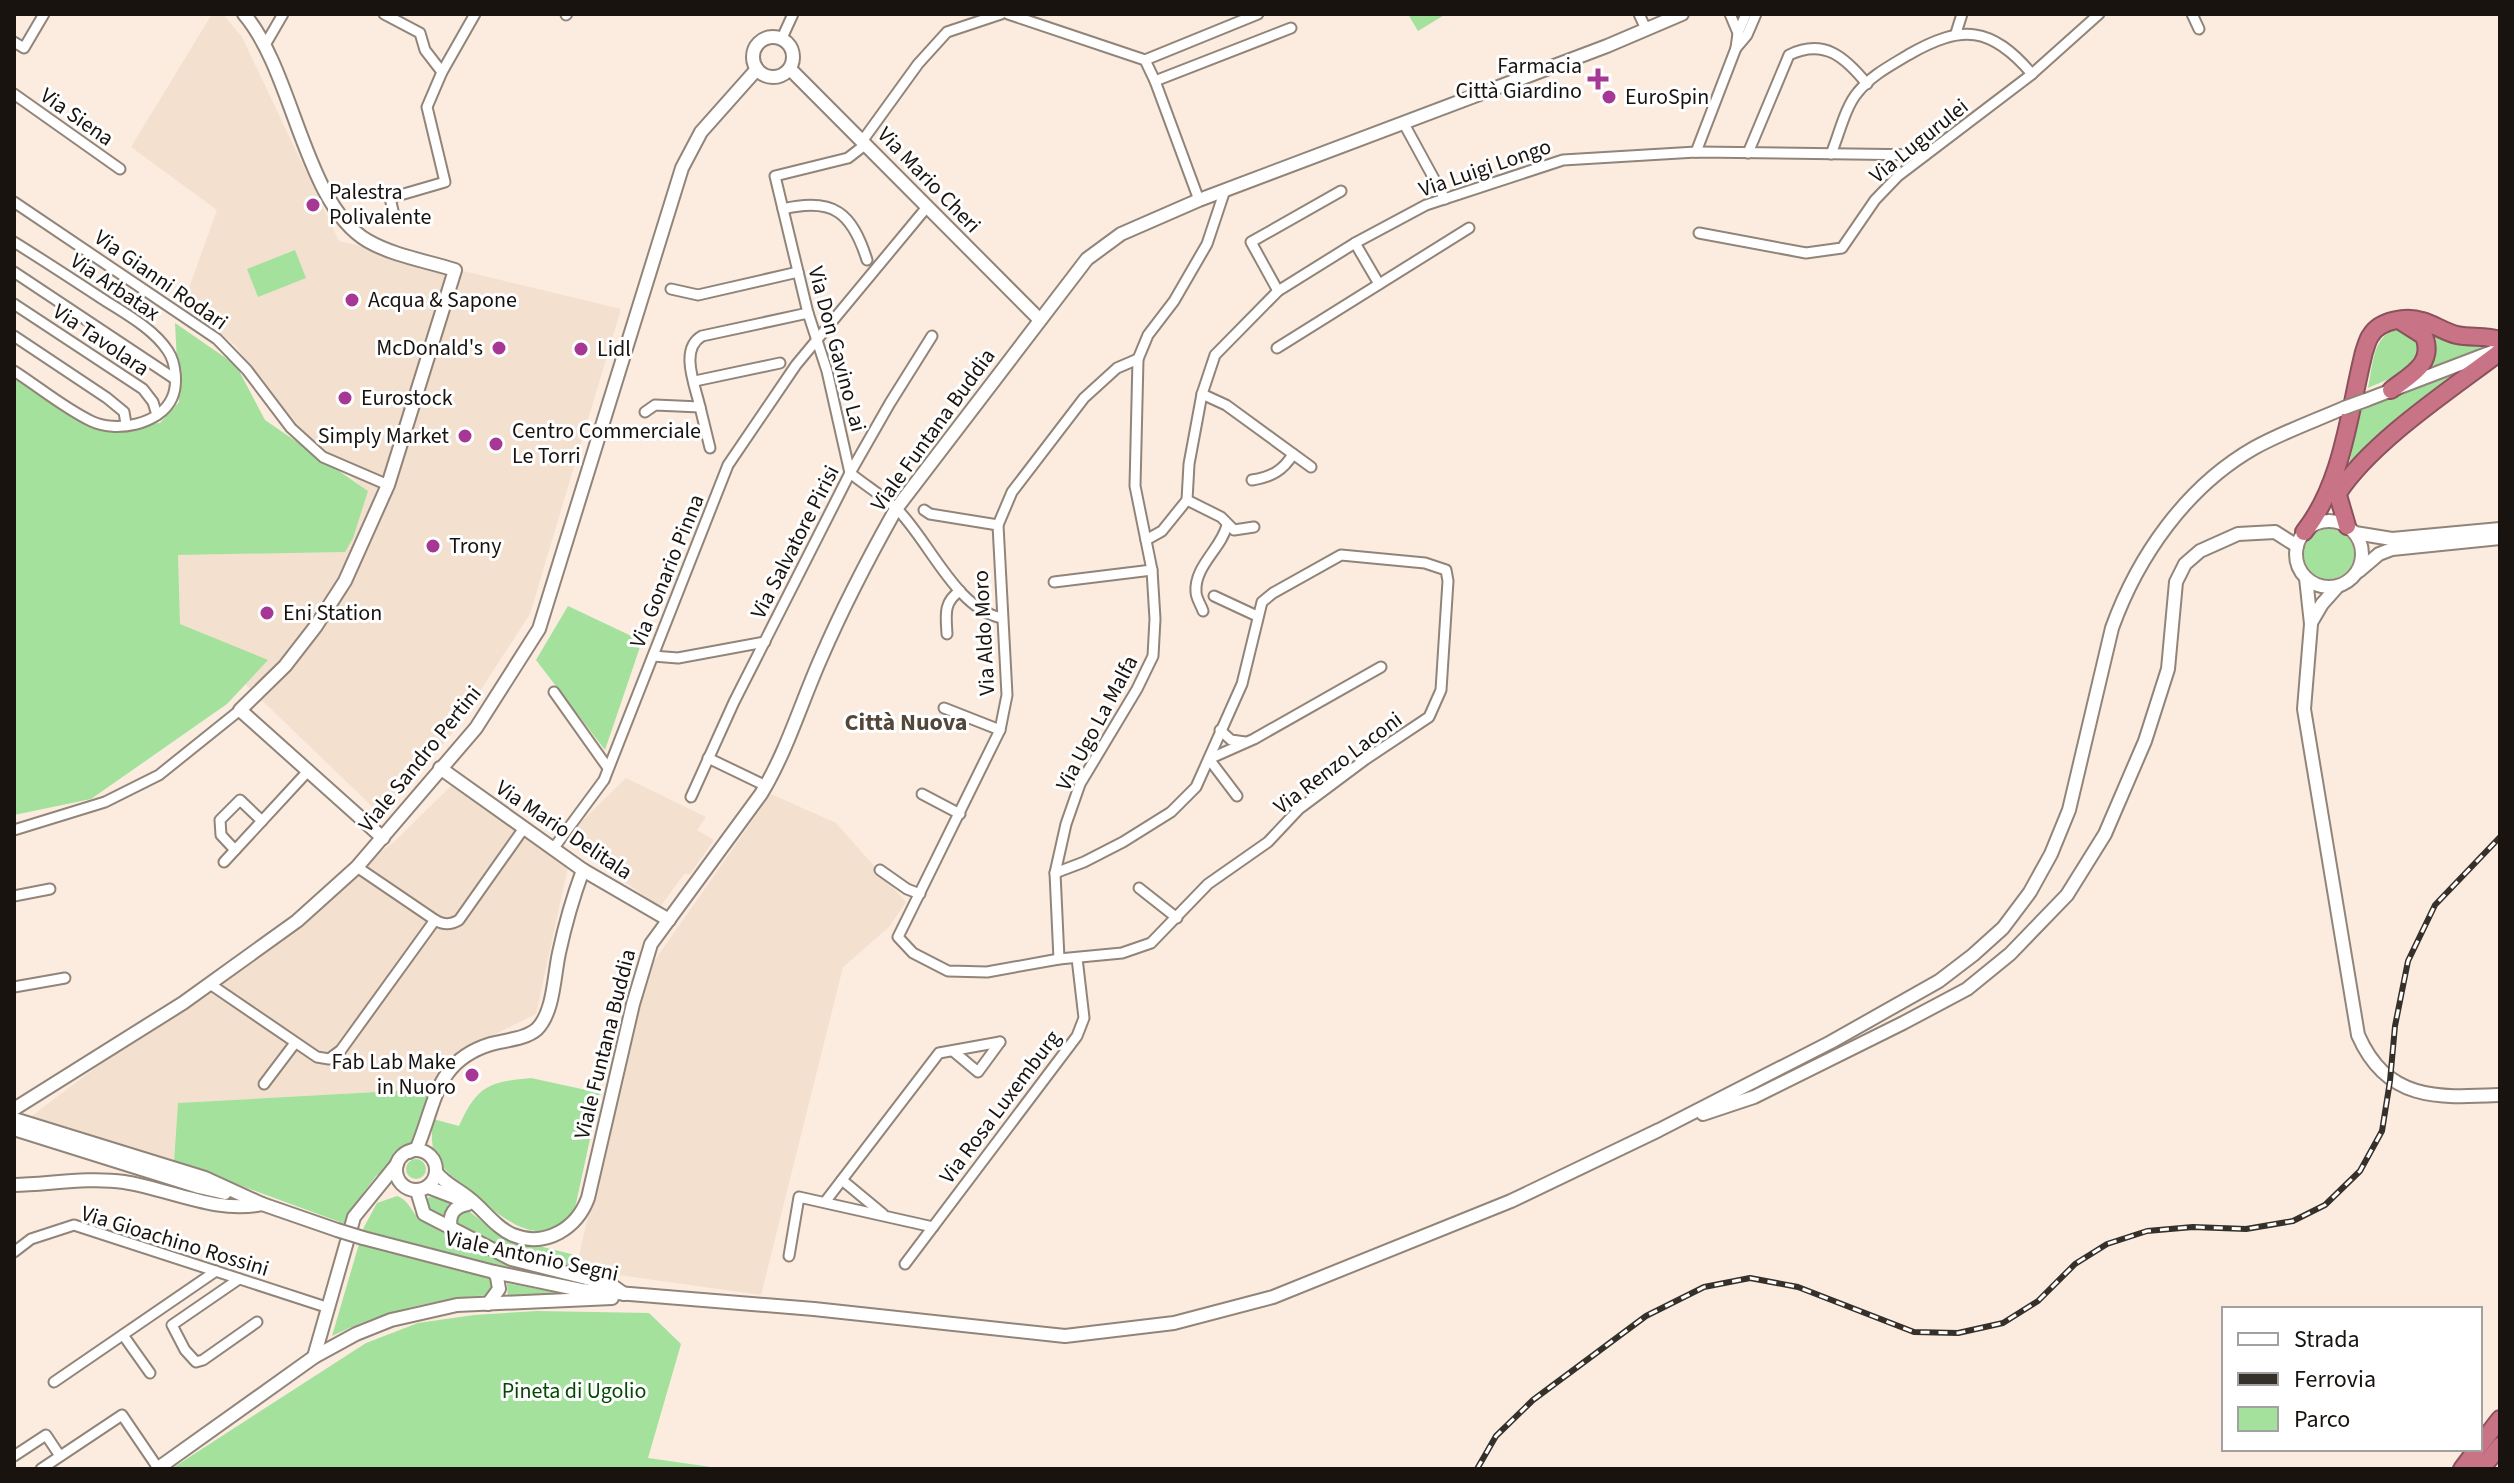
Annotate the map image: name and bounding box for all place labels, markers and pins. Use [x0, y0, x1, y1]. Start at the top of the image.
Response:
place label: Farmacia Città Giardino [1456, 50, 1582, 107]
marker: Farmacia Città Giardino [1589, 70, 1607, 88]
place label: EuroSpin [1625, 81, 1709, 113]
marker: EuroSpin [1600, 88, 1618, 106]
place label: Palestra Polivalente [329, 176, 431, 233]
marker: Palestra Polivalente [304, 196, 322, 214]
place label: Acqua & Sapone [368, 284, 517, 316]
marker: Acqua & Sapone [343, 291, 361, 309]
place label: McDonald's [376, 332, 483, 364]
place label: Lidl [597, 333, 631, 365]
marker: McDonald's [490, 339, 508, 357]
marker: Lidl [572, 340, 590, 358]
place label: Eurostock [361, 382, 453, 414]
marker: Eurostock [336, 389, 354, 407]
place label: Centro Commerciale Le Torri [512, 415, 701, 472]
place label: Simply Market [318, 420, 450, 452]
marker: Simply Market [456, 427, 474, 445]
marker: Centro Commerciale Le Torri [487, 435, 505, 453]
place label: Trony [449, 530, 502, 562]
marker: Trony [424, 537, 442, 555]
place label: Eni Station [283, 597, 382, 629]
marker: Eni Station [258, 604, 276, 622]
place label: Fab Lab Make in Nuoro [331, 1046, 456, 1103]
marker: Fab Lab Make in Nuoro [463, 1066, 481, 1084]

